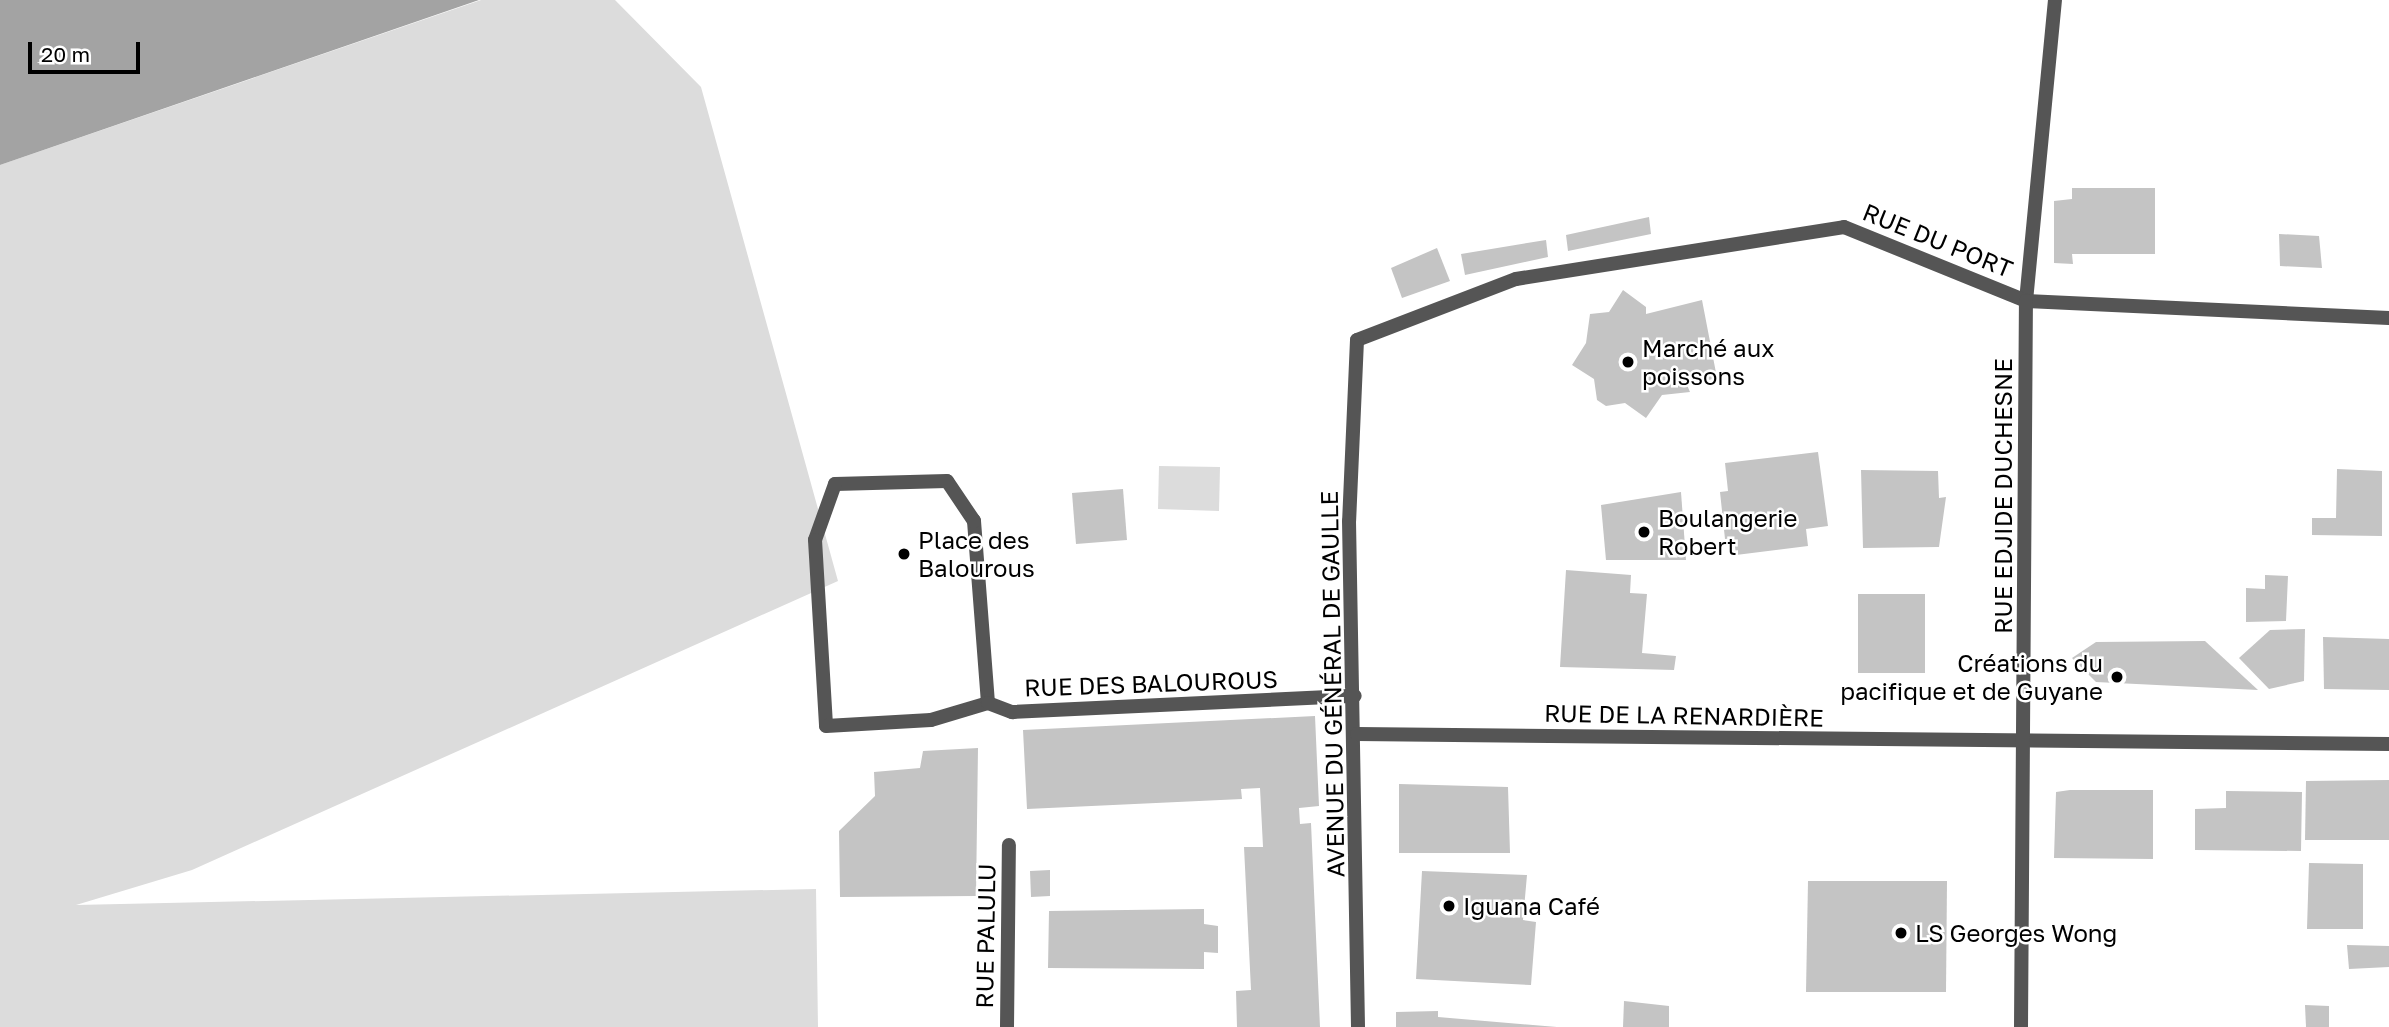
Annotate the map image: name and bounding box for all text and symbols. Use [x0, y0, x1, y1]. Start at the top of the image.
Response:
scale bar [32, 28, 144, 72]
text: 20 m [41, 41, 90, 67]
street label: RUE DU PORT [1859, 197, 2017, 283]
place label: Marché aux poissons [1642, 334, 1774, 390]
marker: Marché aux poissons [1620, 354, 1636, 370]
street label: RUE EDJIDE DUCHESNE [1989, 358, 2017, 634]
street label: AVENUE DU GÉNÉRAL DE GAULLE [1314, 490, 1350, 878]
place label: Boulangerie Robert [1658, 504, 1797, 560]
marker: Boulangerie Robert [1636, 524, 1652, 540]
place label: Place des Balourous [918, 526, 1035, 582]
marker: Place des Balourous [896, 546, 912, 562]
place label: Créations du pacifique et de Guyane [1840, 649, 2103, 705]
street label: RUE DES BALOUROUS [1024, 664, 1278, 702]
marker: Créations du pacifique et de Guyane [2109, 669, 2125, 685]
street label: RUE DE LA RENARDIÈRE [1544, 698, 1824, 732]
street label: RUE PALULU [969, 863, 1001, 1009]
place label: Iguana Café [1463, 892, 1600, 920]
marker: Iguana Café [1441, 898, 1457, 914]
place label: LS Georges Wong [1915, 919, 2117, 947]
marker: LS Georges Wong [1893, 925, 1909, 941]

